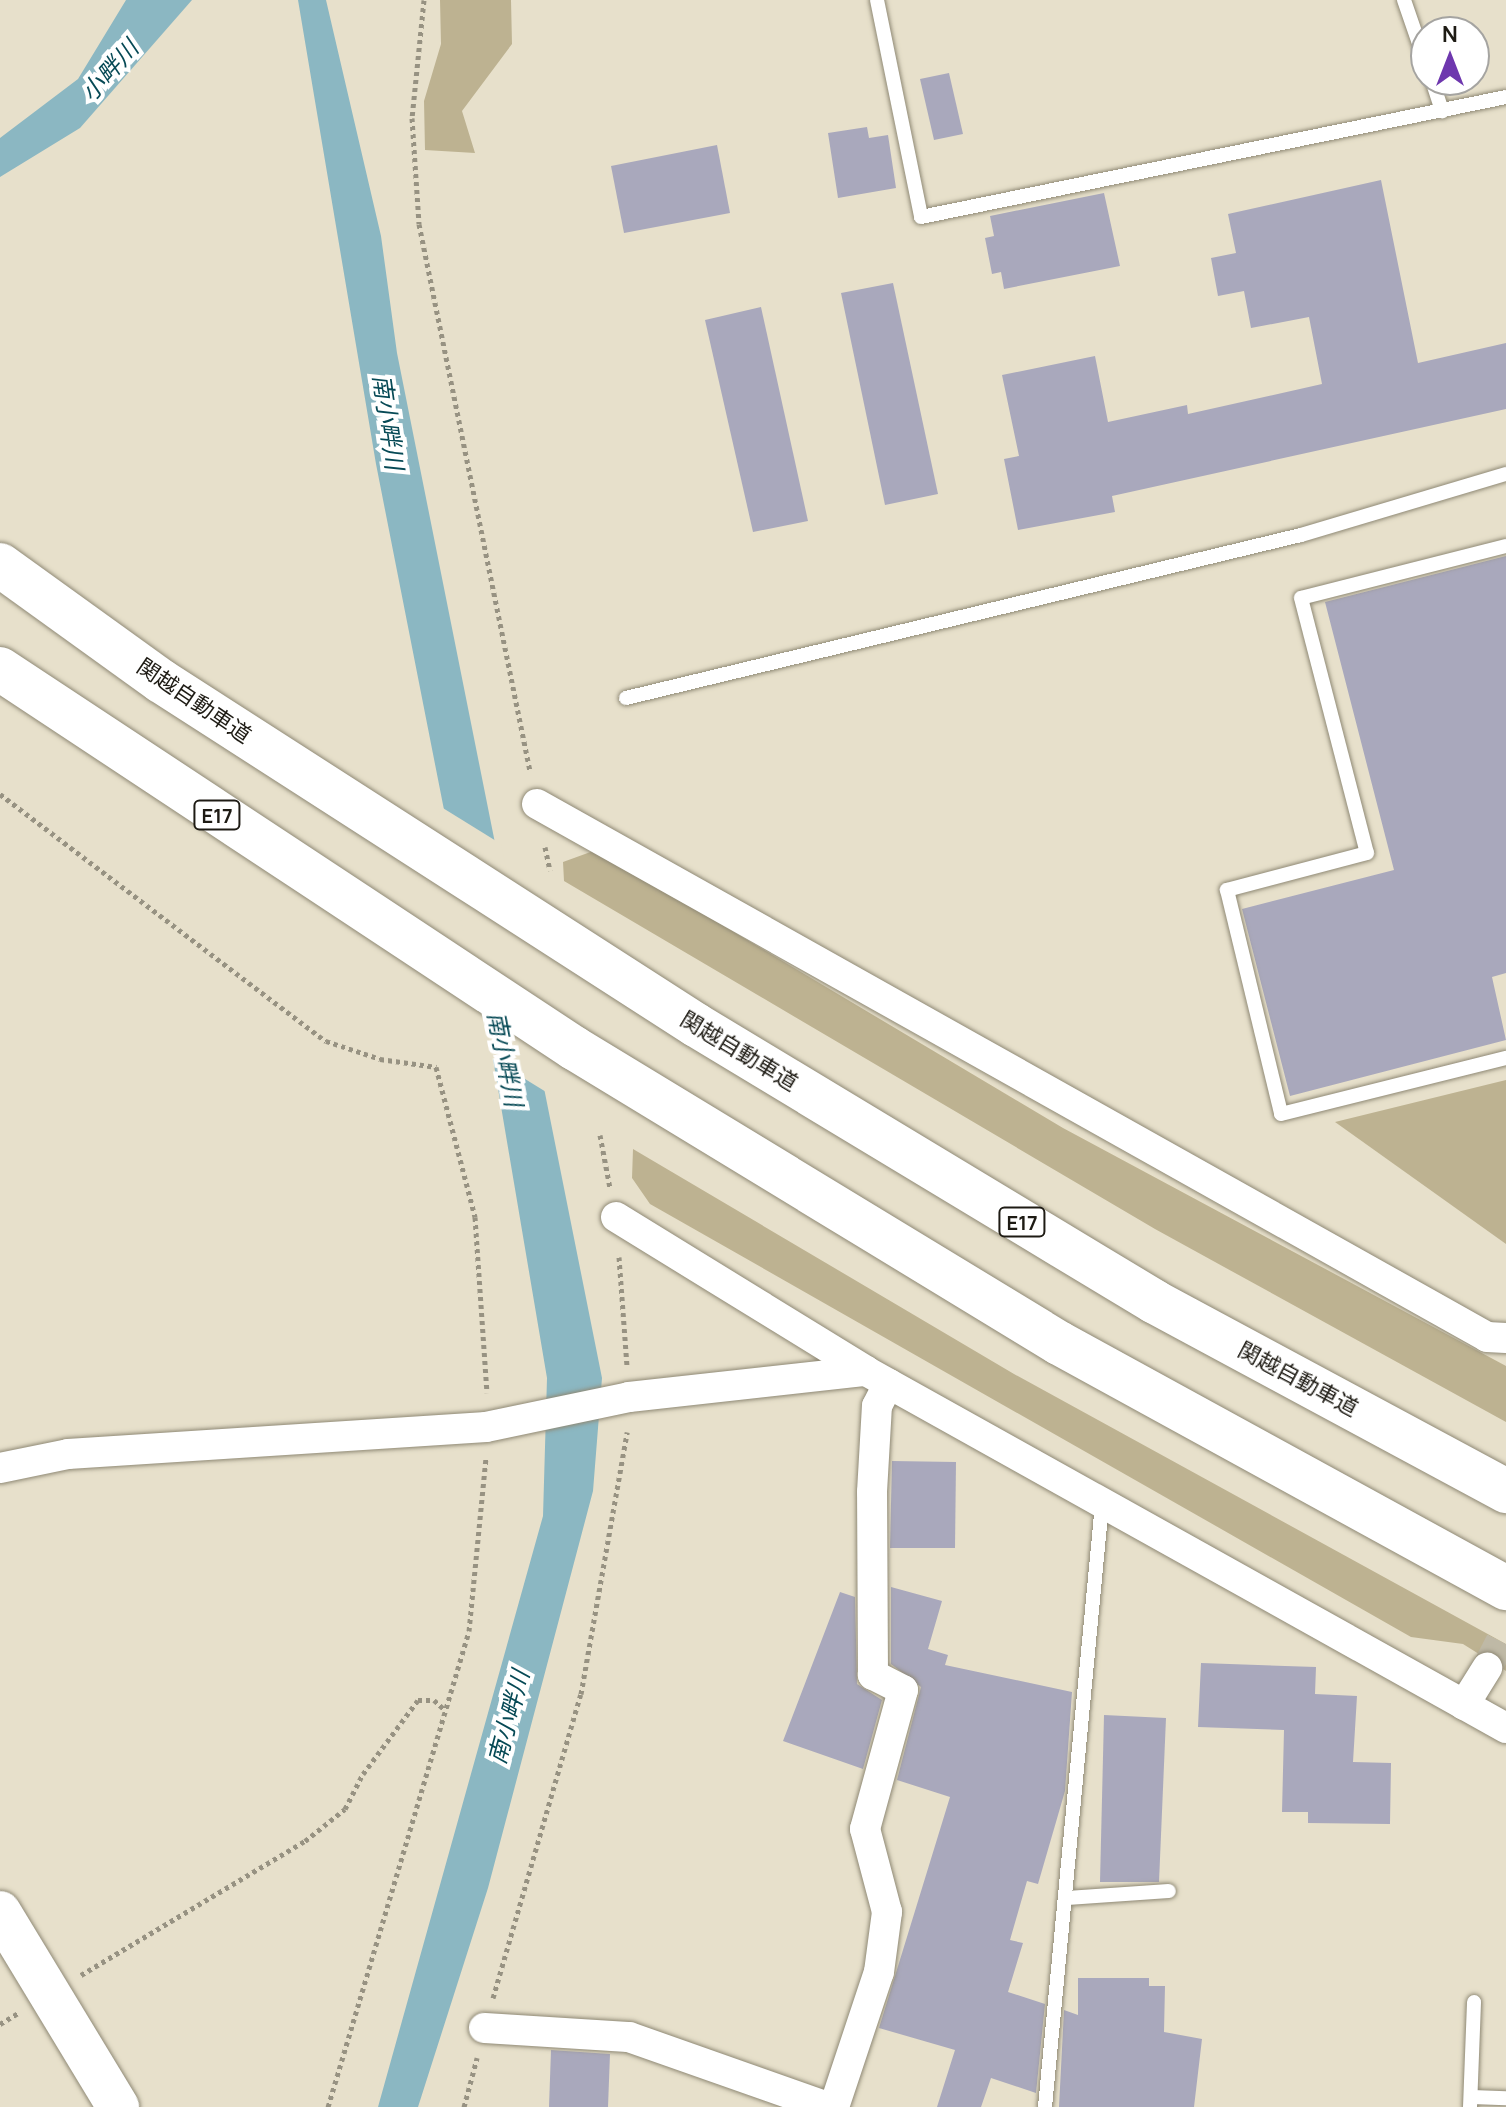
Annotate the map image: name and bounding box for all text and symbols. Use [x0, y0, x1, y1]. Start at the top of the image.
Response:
north arrow [1410, 16, 1490, 96]
text: N [1442, 19, 1458, 49]
water label: 小畔川 [74, 34, 144, 106]
water label: 南小畔川 [368, 372, 410, 472]
street label: 関越自動車道 [132, 653, 256, 749]
road number: E17 [193, 799, 241, 831]
street label: 関越自動車道 [676, 1006, 802, 1096]
water label: 南小畔川 [483, 1009, 529, 1109]
road number: E17 [998, 1206, 1046, 1238]
street label: 関越自動車道 [1234, 1336, 1362, 1422]
water label: 南小畔川 [482, 1667, 534, 1767]

